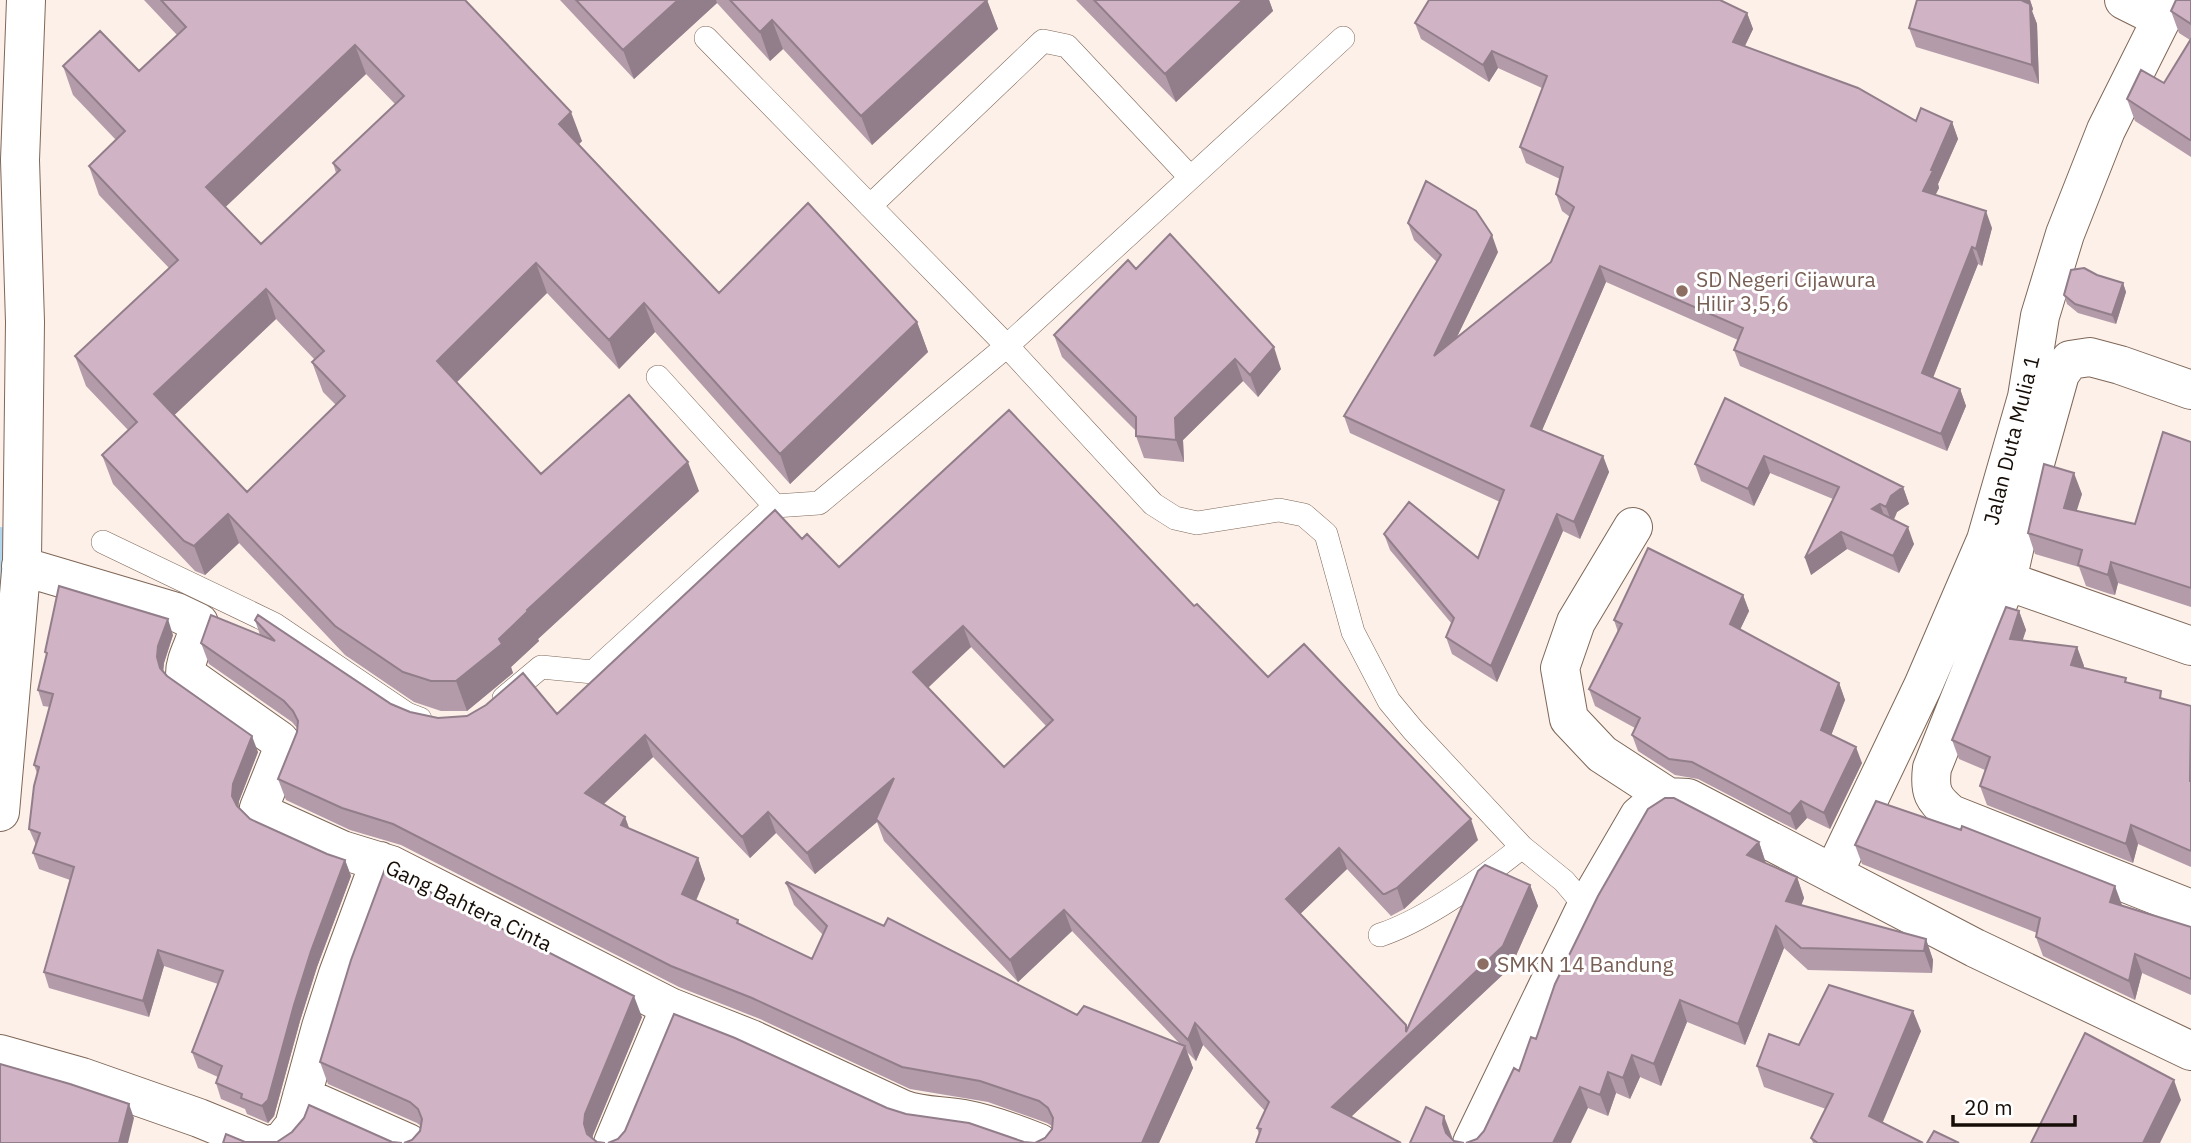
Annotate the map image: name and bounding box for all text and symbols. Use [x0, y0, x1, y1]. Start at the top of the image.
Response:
place label: SD Negeri Cijawura Hilir 3,5,6 [1696, 265, 1876, 317]
marker: SD Negeri Cijawura Hilir 3,5,6 [1674, 283, 1690, 299]
street label: Jalan Duta Mulia 1 [1976, 352, 2046, 528]
street label: Gang Bahtera Cinta [381, 853, 557, 957]
place label: SMKN 14 Bandung [1497, 950, 1674, 978]
marker: SMKN 14 Bandung [1475, 956, 1491, 972]
scale bar [1953, 1084, 2076, 1128]
text: 20 m [1964, 1093, 2013, 1121]

